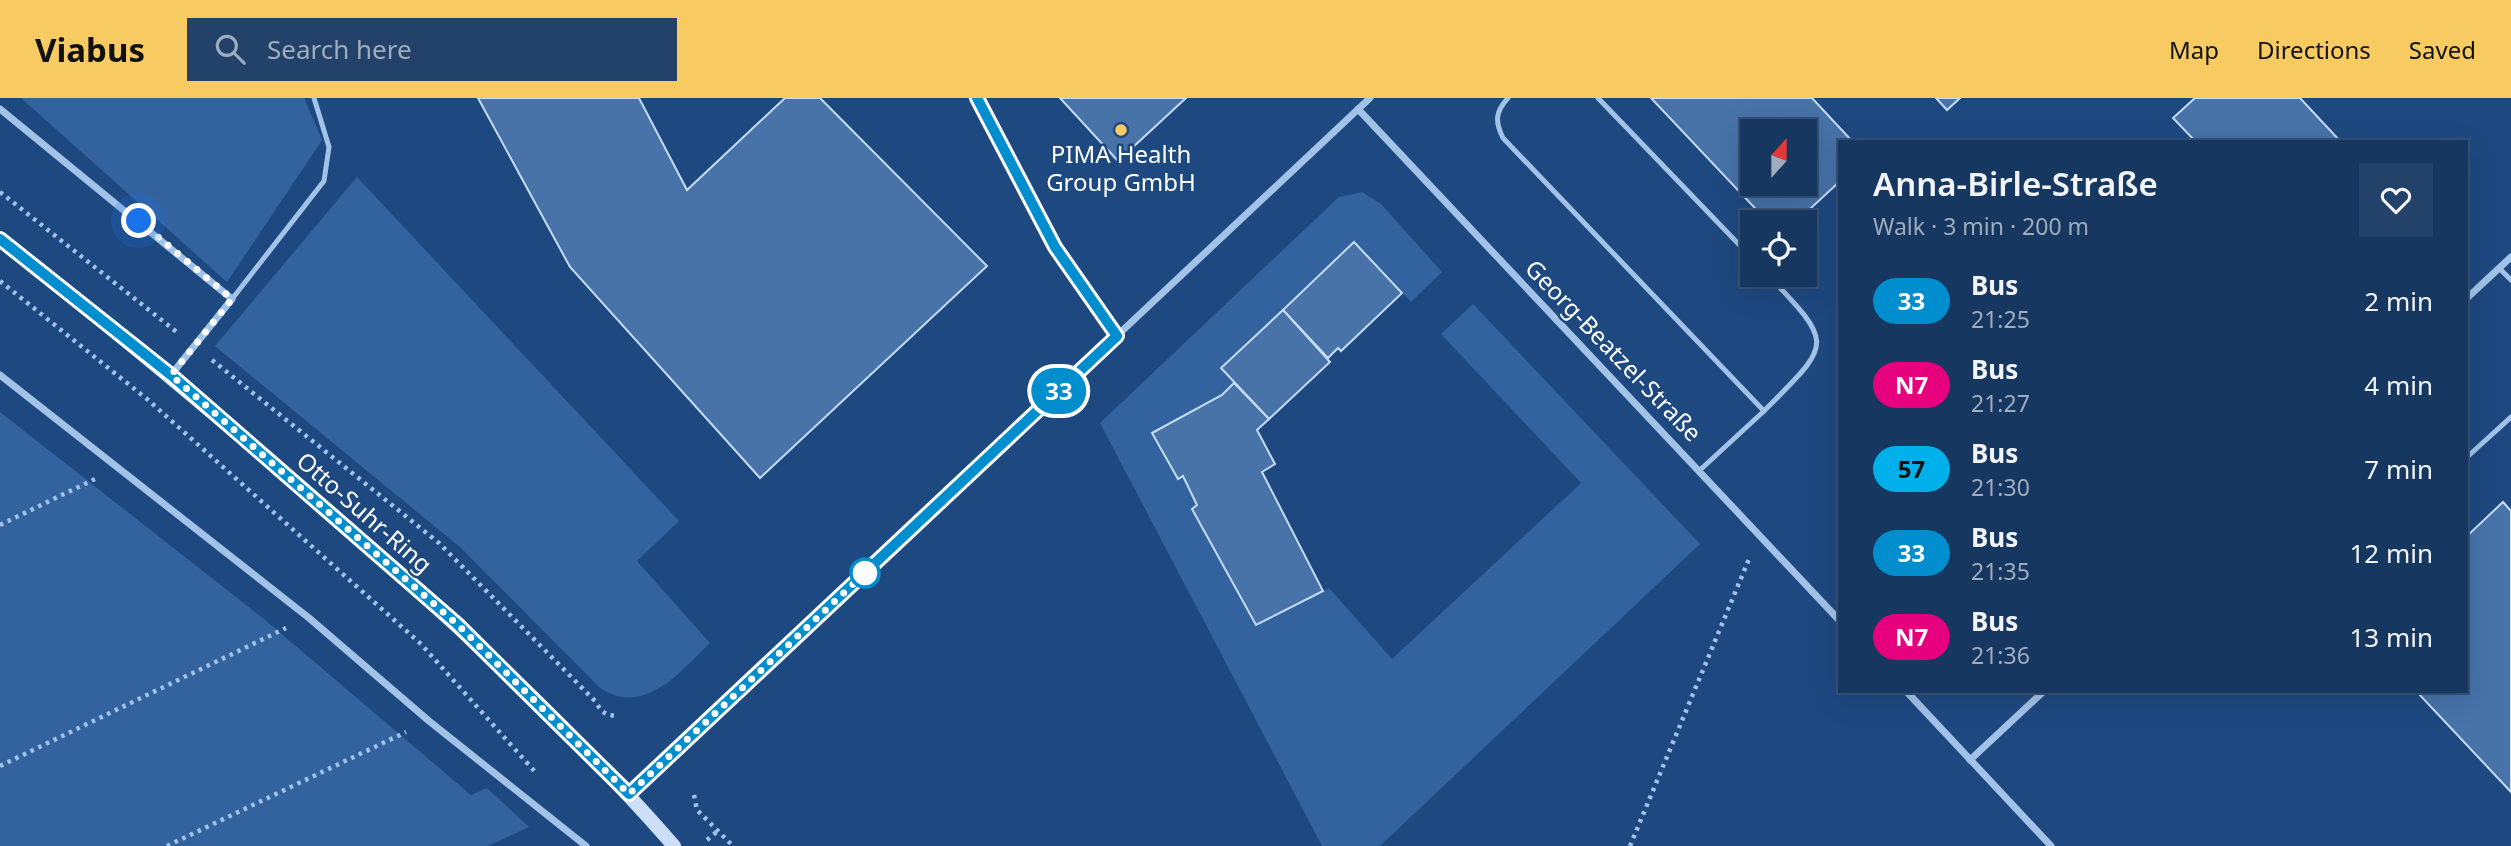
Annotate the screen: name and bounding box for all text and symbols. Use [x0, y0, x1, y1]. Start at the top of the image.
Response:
search box [187, 18, 677, 81]
text: Viabus [35, 27, 145, 72]
icon: search [211, 30, 249, 68]
text: Search here [267, 31, 412, 67]
text: Map [2169, 33, 2219, 66]
text: Directions [2257, 33, 2371, 66]
text: Saved [2409, 33, 2476, 66]
north arrow [1740, 119, 1816, 196]
map controls [1740, 119, 1817, 287]
marker: PIMA Health Group GmbH [1113, 122, 1129, 138]
place label: PIMA Health Group GmbH [1046, 137, 1196, 198]
text: Anna-Birle-Straße [1873, 161, 2158, 206]
button: heart [2359, 163, 2433, 237]
your location [121, 203, 156, 238]
button: locate [1740, 210, 1817, 287]
text: Walk · 3 min · 200 m [1873, 210, 2089, 242]
street label: Georg-Beatzel-Straße [1518, 252, 1710, 448]
text: Bus [1971, 267, 2018, 303]
text: 2 min [2364, 283, 2433, 319]
text: 33 [1898, 284, 1925, 317]
text: 21:25 [1971, 303, 2030, 335]
text: Bus [1971, 351, 2018, 387]
text: 4 min [2364, 367, 2433, 403]
line badge: 33 [1028, 368, 1090, 414]
text: N7 [1895, 368, 1928, 401]
text: 33 [1045, 374, 1073, 407]
text: 21:27 [1971, 387, 2030, 419]
text: Bus [1971, 435, 2018, 471]
street label: Otto-Suhr-Ring [290, 444, 440, 580]
text: 7 min [2364, 451, 2433, 487]
text: 57 [1898, 452, 1925, 485]
text: 21:30 [1971, 471, 2030, 503]
text: Bus [1971, 519, 2018, 555]
text: 12 min [2349, 535, 2433, 571]
text: 33 [1898, 536, 1925, 569]
text: 21:35 [1971, 555, 2030, 587]
unlabelled marker [850, 558, 880, 588]
text: Bus [1971, 603, 2018, 639]
text: 13 min [2349, 619, 2433, 655]
text: N7 [1895, 620, 1928, 653]
text: 21:36 [1971, 639, 2030, 671]

